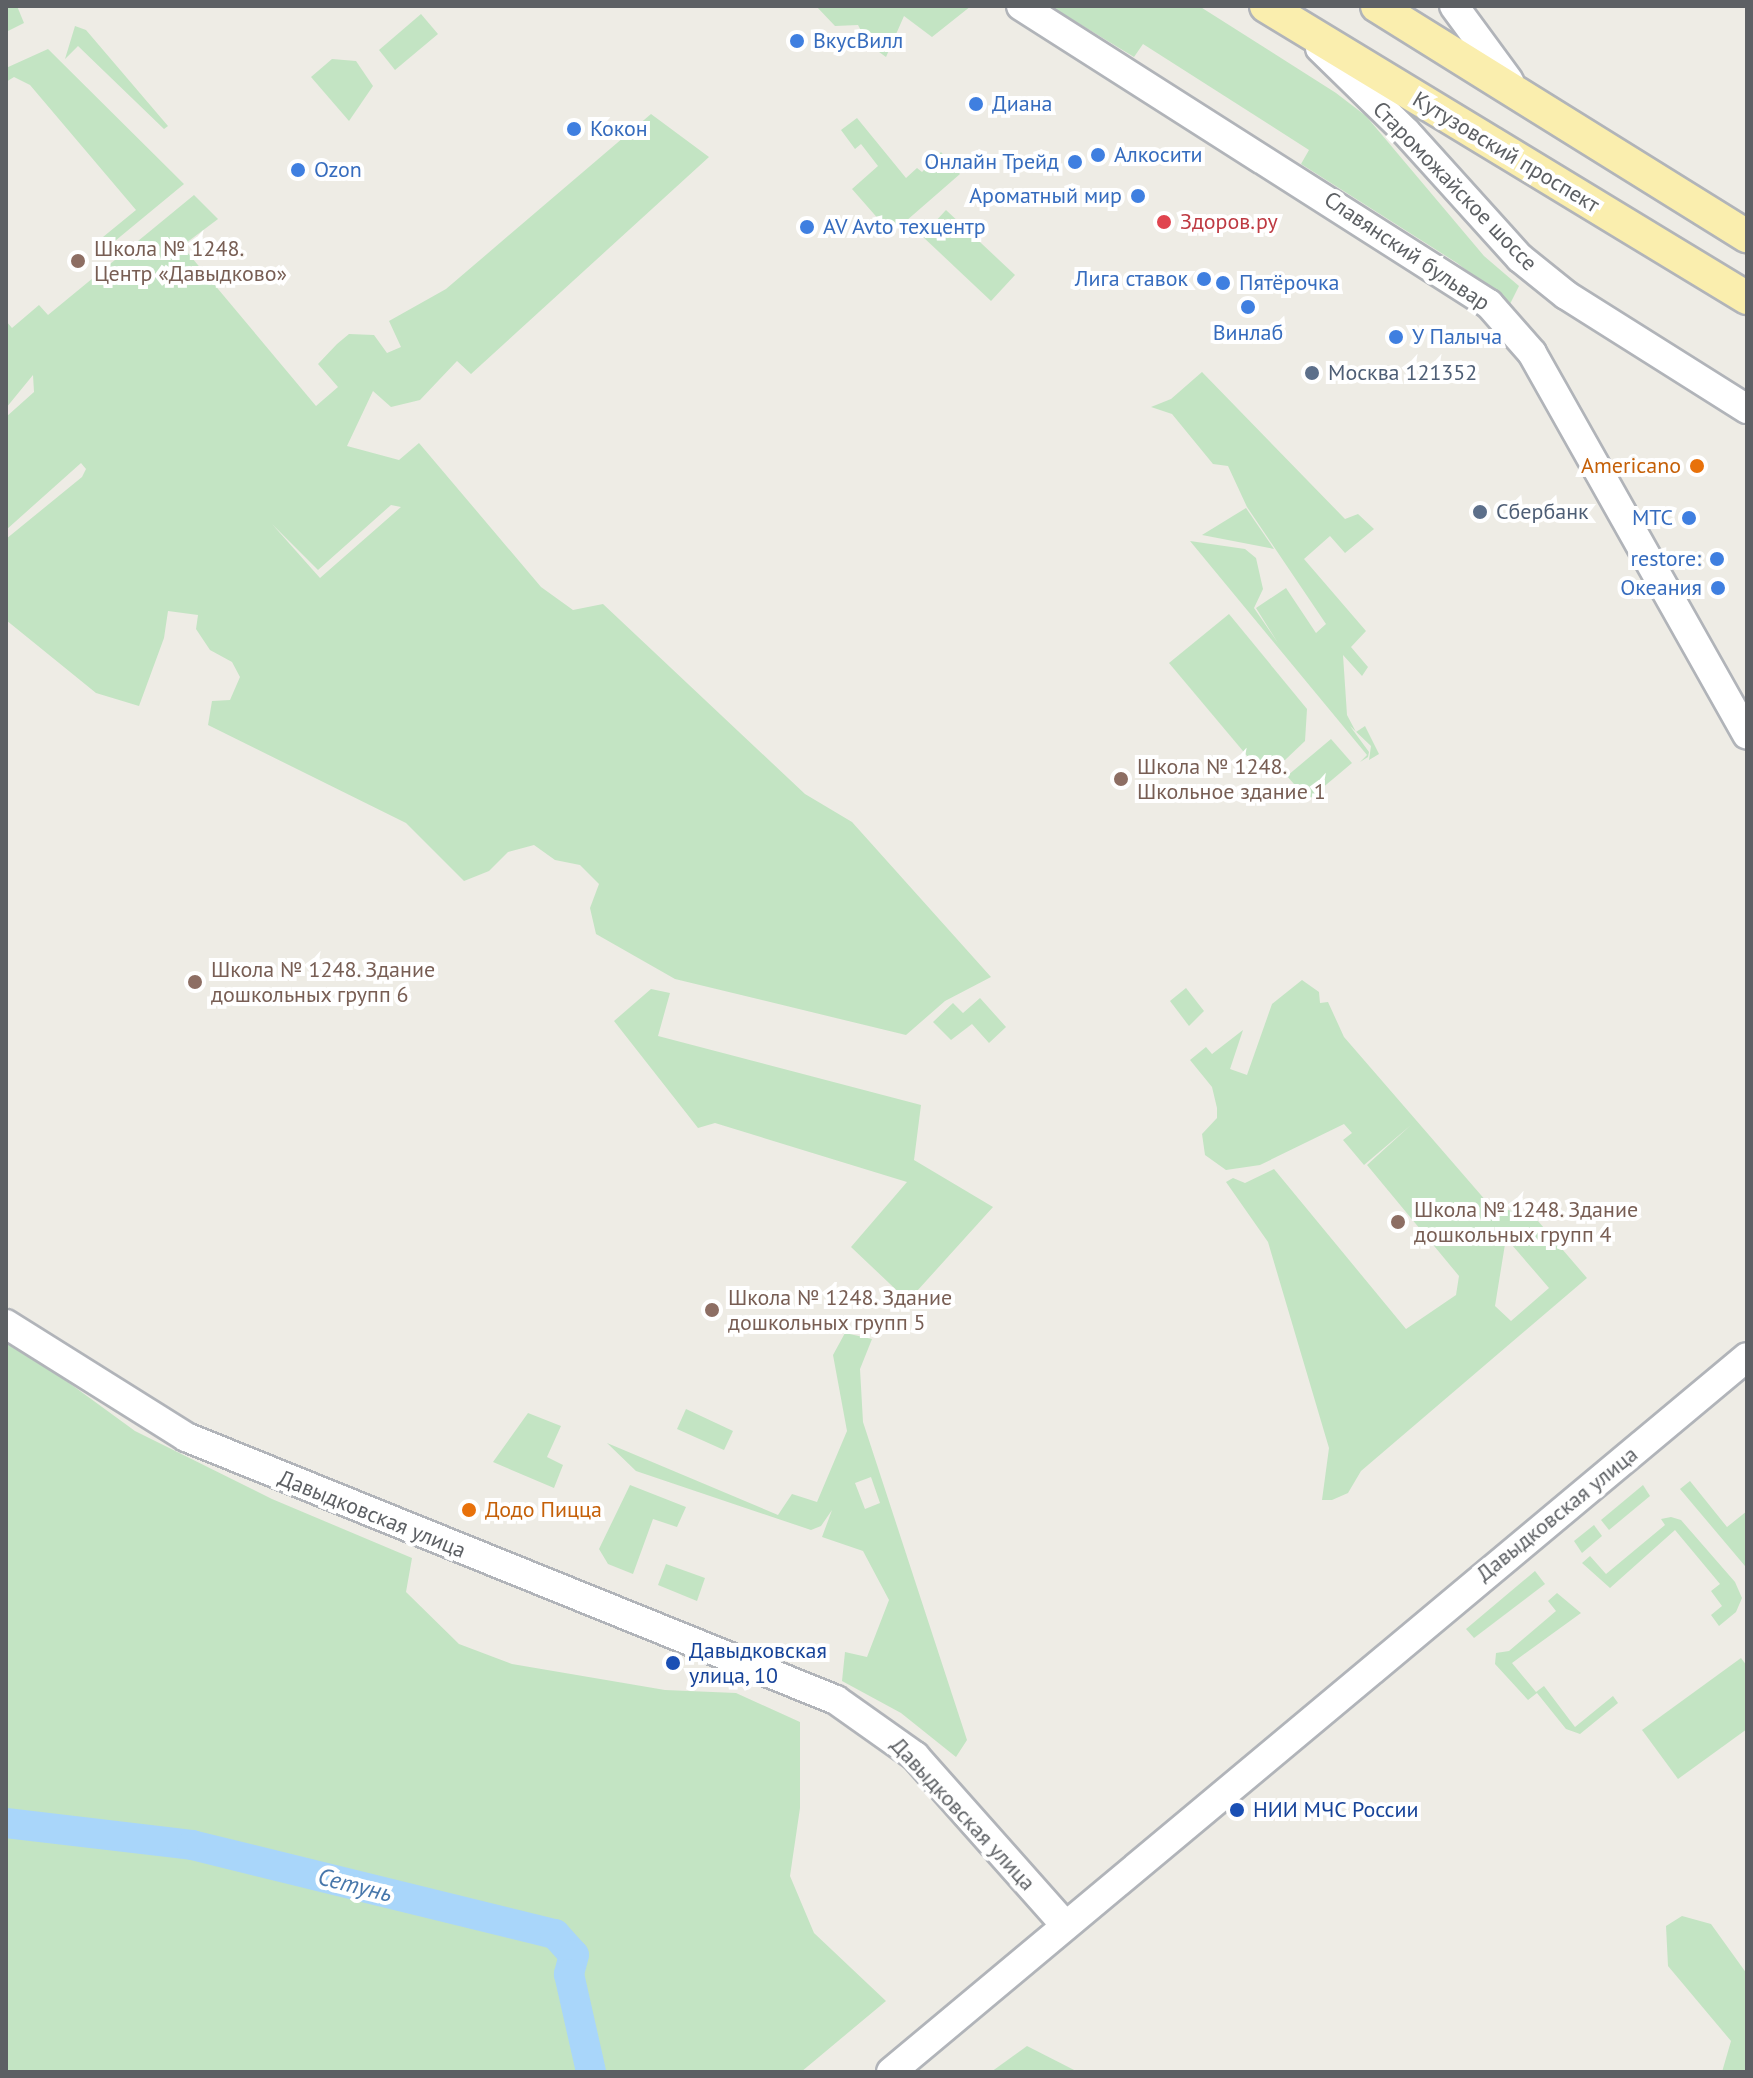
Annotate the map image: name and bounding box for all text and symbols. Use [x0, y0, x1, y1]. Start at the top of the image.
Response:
place label: ВкусВилл [813, 28, 903, 54]
marker: ВкусВилл [788, 32, 806, 50]
street label: Кутузовский проспект [1408, 86, 1604, 218]
place label: Диана [992, 91, 1052, 117]
marker: Диана [967, 95, 985, 113]
street label: Староможайское шоссе [1367, 96, 1543, 276]
place label: Кокон [590, 116, 648, 142]
marker: Кокон [565, 120, 583, 138]
place label: Алкосити [1114, 142, 1203, 168]
marker: Алкосити [1089, 146, 1107, 164]
place label: Онлайн Трейд [924, 149, 1059, 175]
marker: Онлайн Трейд [1066, 153, 1084, 171]
place label: Ozon [314, 157, 362, 183]
marker: Ozon [289, 161, 307, 179]
place label: Ароматный мир [969, 183, 1122, 209]
street label: Славянский бульвар [1319, 186, 1495, 316]
marker: Ароматный мир [1129, 187, 1147, 205]
place label: Здоров.ру [1180, 209, 1278, 235]
marker: Здоров.ру [1155, 213, 1173, 231]
place label: AV Avto техцентр [823, 214, 987, 240]
marker: AV Avto техцентр [798, 218, 816, 236]
place label: Школа № 1248. Центр «Давыдково» [94, 235, 287, 286]
marker: Школа № 1248. Центр «Давыдково» [69, 252, 87, 270]
place label: Лига ставок [1075, 266, 1188, 292]
marker: Лига ставок [1195, 270, 1213, 288]
place label: Пятёрочка [1239, 270, 1339, 296]
marker: Пятёрочка [1214, 274, 1232, 292]
marker: Винлаб [1239, 298, 1257, 316]
place label: Винлаб [1213, 320, 1283, 346]
place label: У Палыча [1412, 324, 1503, 350]
marker: У Палыча [1387, 328, 1405, 346]
place label: Москва 121352 [1328, 360, 1477, 386]
marker: Москва 121352 [1303, 364, 1321, 382]
place label: Americano [1581, 453, 1681, 479]
marker: Americano [1688, 457, 1706, 475]
place label: Сбербанк [1496, 499, 1589, 525]
marker: Сбербанк [1471, 503, 1489, 521]
place label: МТС [1632, 505, 1673, 531]
marker: МТС [1680, 509, 1698, 527]
place label: restore: [1631, 546, 1701, 572]
marker: restore: [1708, 550, 1726, 568]
place label: Океания [1620, 575, 1702, 601]
marker: Океания [1709, 579, 1727, 597]
place label: Школа № 1248. Школьное здание 1 [1137, 753, 1326, 804]
marker: Школа № 1248. Школьное здание 1 [1112, 770, 1130, 788]
place label: Школа № 1248. Здание дошкольных групп 6 [211, 956, 437, 1008]
marker: Школа № 1248. Здание дошкольных групп 6 [186, 973, 204, 991]
place label: Школа № 1248. Здание дошкольных групп 4 [1414, 1196, 1640, 1248]
marker: Школа № 1248. Здание дошкольных групп 4 [1389, 1213, 1407, 1231]
place label: Школа № 1248. Здание дошкольных групп 5 [728, 1284, 954, 1336]
marker: Школа № 1248. Здание дошкольных групп 5 [703, 1301, 721, 1319]
street label: Давыдковская улица [1471, 1441, 1643, 1587]
street label: Давыдковская улица [274, 1464, 470, 1564]
place label: Додо Пицца [485, 1497, 602, 1523]
marker: Додо Пицца [460, 1501, 478, 1519]
place label: Давыдковская улица, 10 [689, 1637, 827, 1688]
marker: Давыдковская улица, 10 [664, 1654, 682, 1672]
street label: Давыдковская улица [885, 1732, 1041, 1896]
place label: НИИ МЧС России [1253, 1797, 1419, 1823]
marker: НИИ МЧС России [1228, 1801, 1246, 1819]
water label: Сетунь [315, 1862, 395, 1908]

